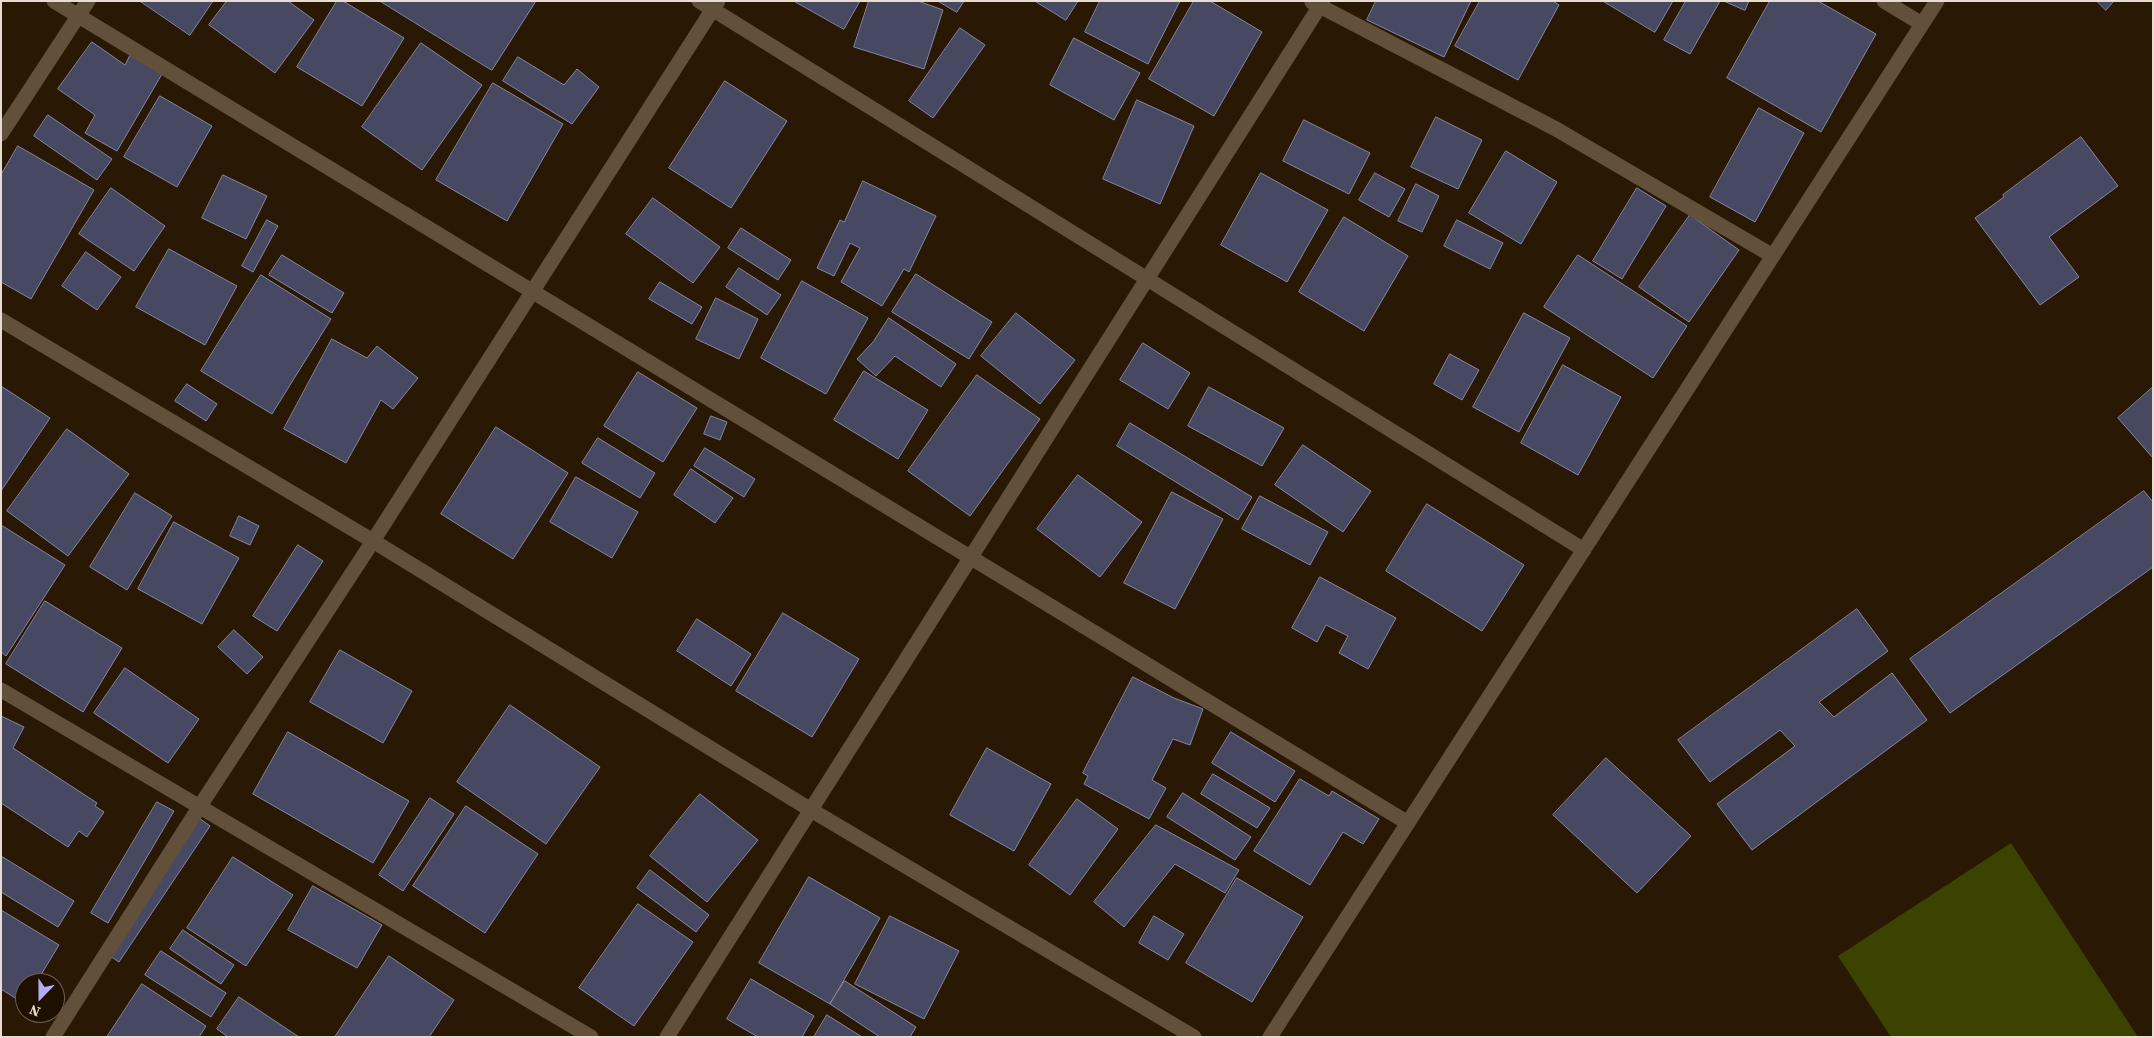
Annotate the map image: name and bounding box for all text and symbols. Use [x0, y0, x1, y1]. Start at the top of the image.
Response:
north arrow [15, 973, 65, 1023]
text: N [26, 1000, 43, 1022]

